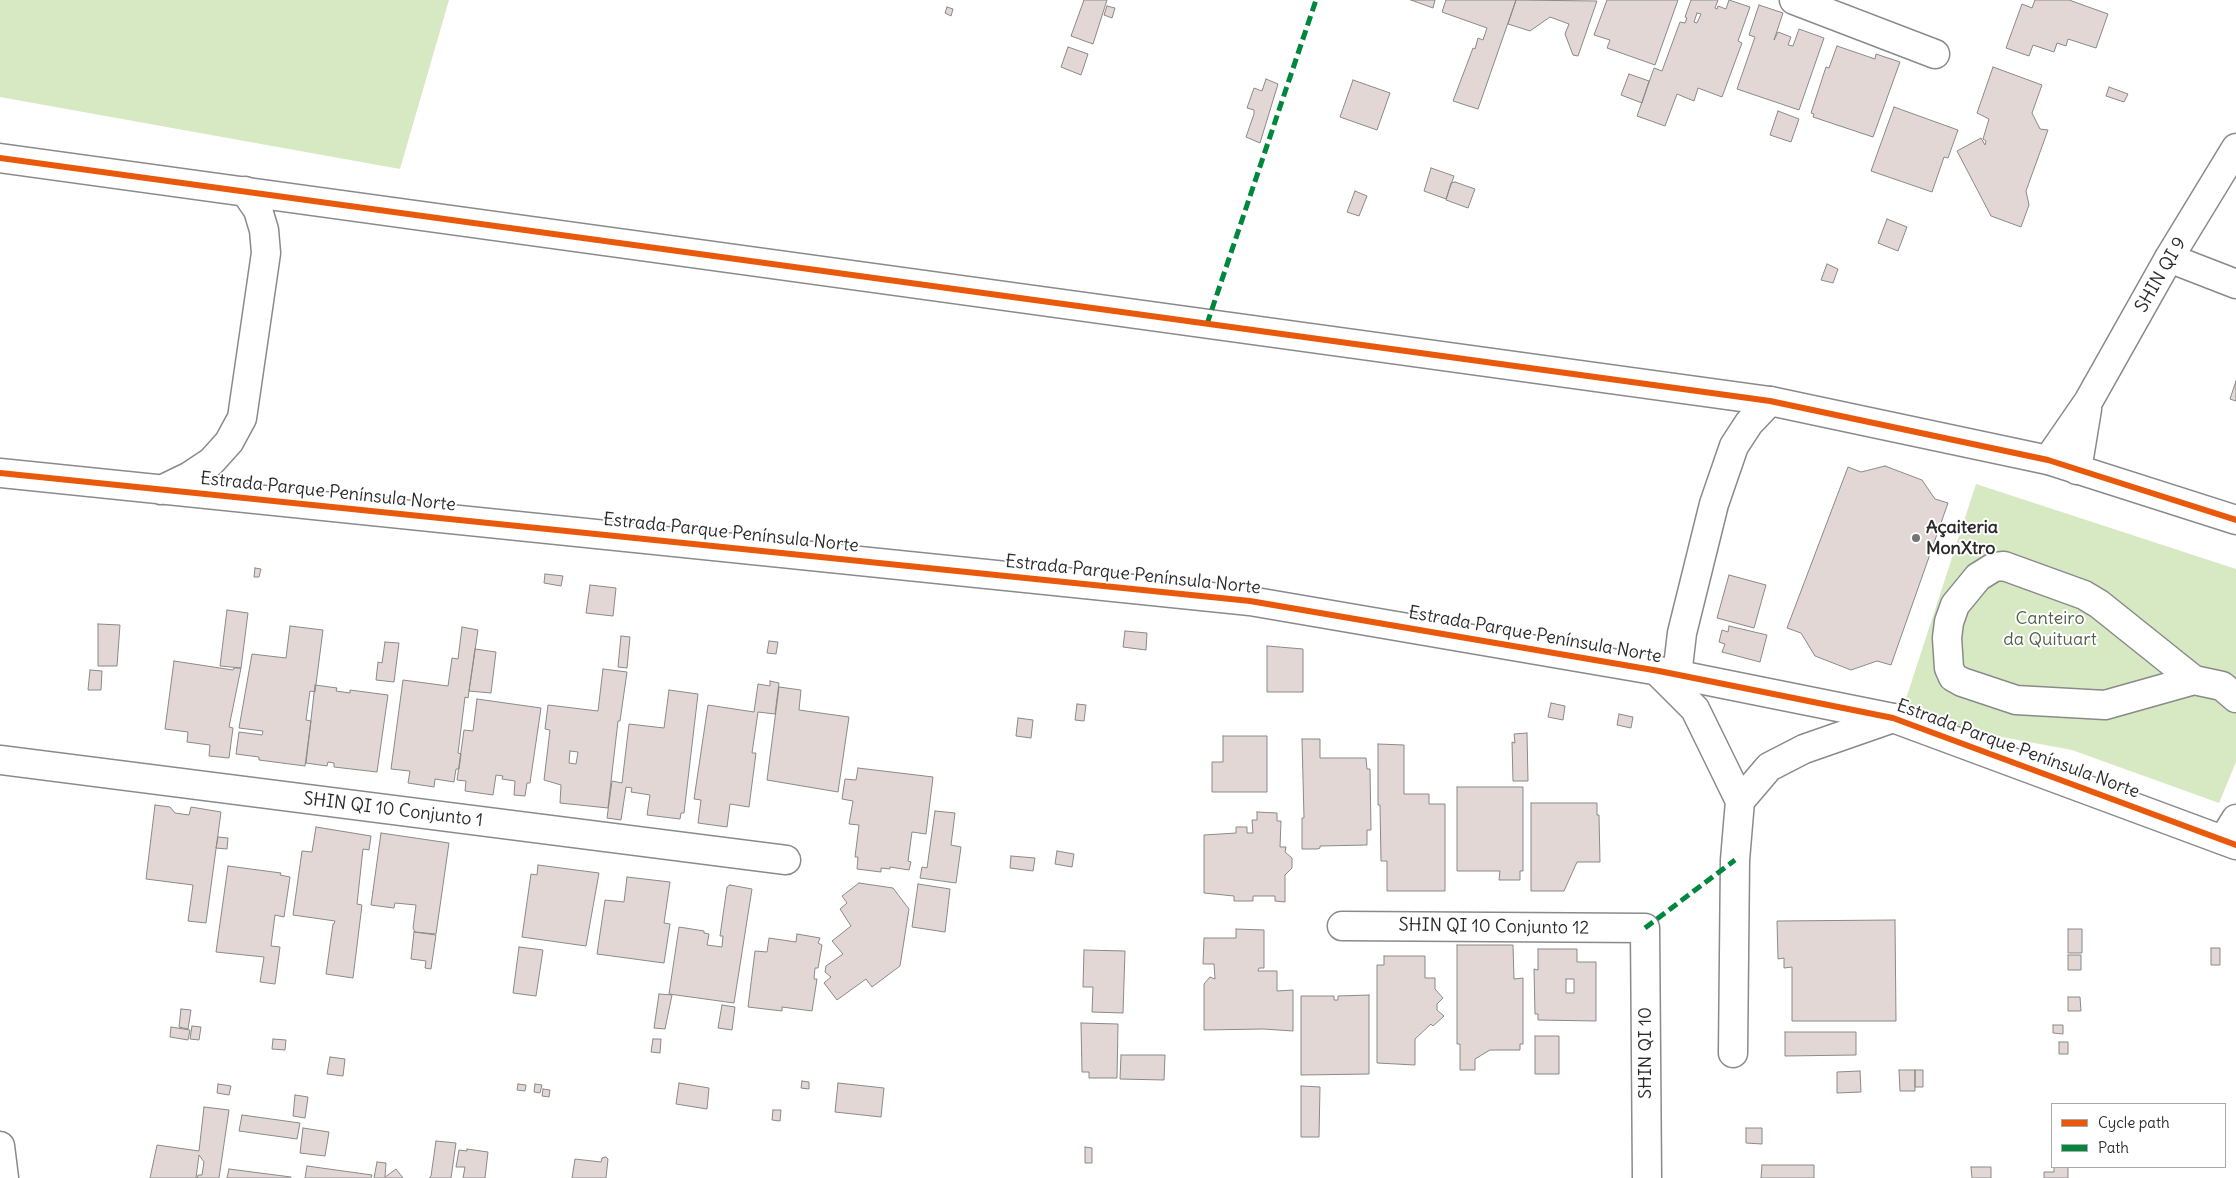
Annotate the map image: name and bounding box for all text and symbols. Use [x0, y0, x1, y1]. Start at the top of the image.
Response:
street label: SHIN QI 9 [2131, 234, 2191, 316]
street label: Estrada Parque Península Norte [199, 468, 457, 516]
street label: Estrada Parque Península Norte [602, 509, 860, 557]
place label: Açaiteria MonXtro [1926, 517, 1998, 560]
marker: Açaiteria MonXtro [1910, 532, 1922, 544]
street label: Estrada Parque Península Norte [1004, 551, 1262, 599]
street label: Estrada Parque Península Norte [1407, 602, 1663, 668]
park label: Canteiro da Quituart [2003, 608, 2097, 650]
street label: Estrada Parque Península Norte [1894, 695, 2142, 803]
street label: SHIN QI 10 Conjunto 1 [302, 788, 484, 832]
street label: SHIN QI 10 Conjunto 12 [1399, 915, 1589, 939]
street label: SHIN QI 10 [1635, 1007, 1657, 1099]
legend [2051, 1103, 2226, 1168]
text: Cycle path [2098, 1113, 2170, 1132]
text: Path [2098, 1138, 2129, 1157]

